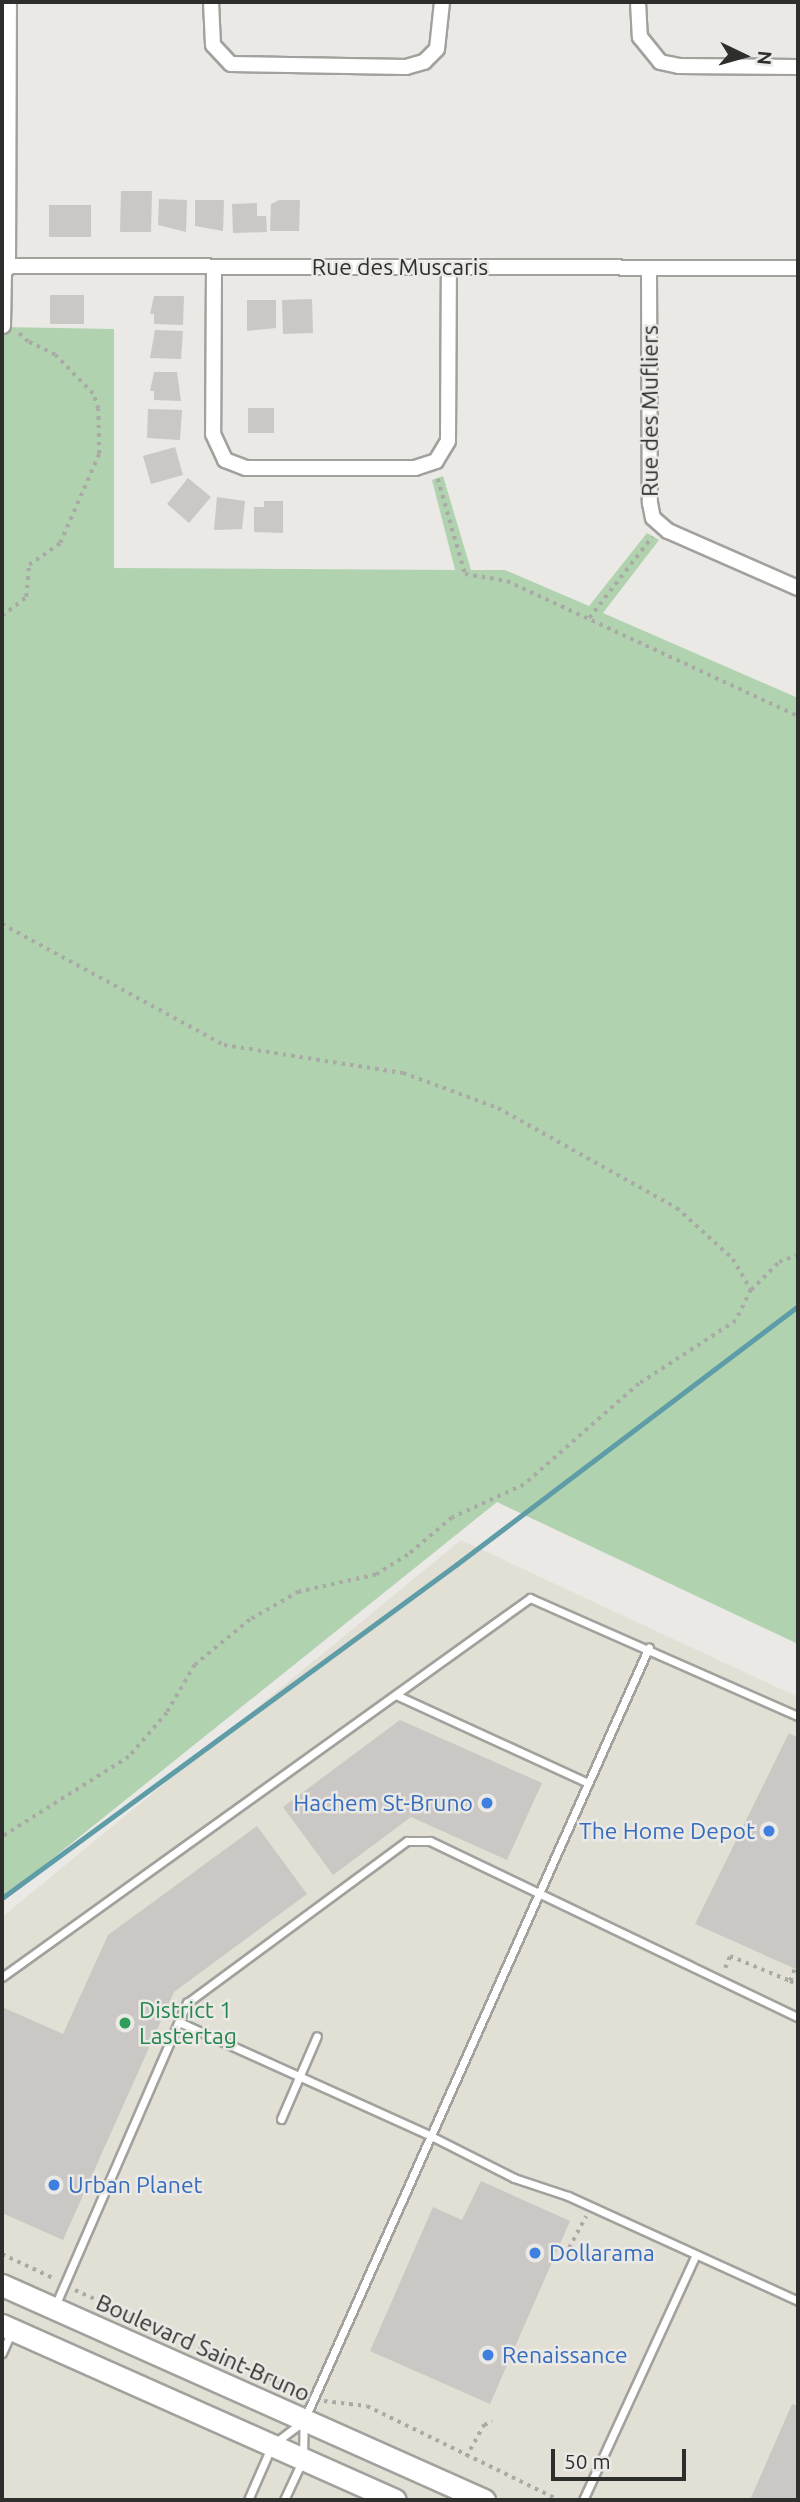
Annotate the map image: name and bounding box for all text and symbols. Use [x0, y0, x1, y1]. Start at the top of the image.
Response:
north arrow [709, 21, 779, 91]
text: N [753, 50, 776, 66]
street label: Rue des Muscaris [312, 253, 488, 281]
street label: Rue des Mufliers [636, 325, 664, 497]
place label: Hachem St-Bruno [293, 1789, 473, 1817]
marker: Hachem St-Bruno [479, 1795, 495, 1811]
place label: The Home Depot [579, 1817, 755, 1845]
marker: The Home Depot [761, 1823, 777, 1839]
place label: District 1 Lastertag [139, 1996, 237, 2050]
marker: District 1 Lastertag [117, 2015, 133, 2031]
place label: Urban Planet [68, 2171, 203, 2199]
marker: Urban Planet [46, 2177, 62, 2193]
place label: Dollarama [549, 2239, 655, 2267]
marker: Dollarama [527, 2245, 543, 2261]
street label: Boulevard Saint-Bruno [92, 2288, 314, 2408]
place label: Renaissance [502, 2341, 628, 2369]
marker: Renaissance [480, 2347, 496, 2363]
scale bar [555, 2436, 690, 2480]
text: 50 m [564, 2449, 611, 2473]

